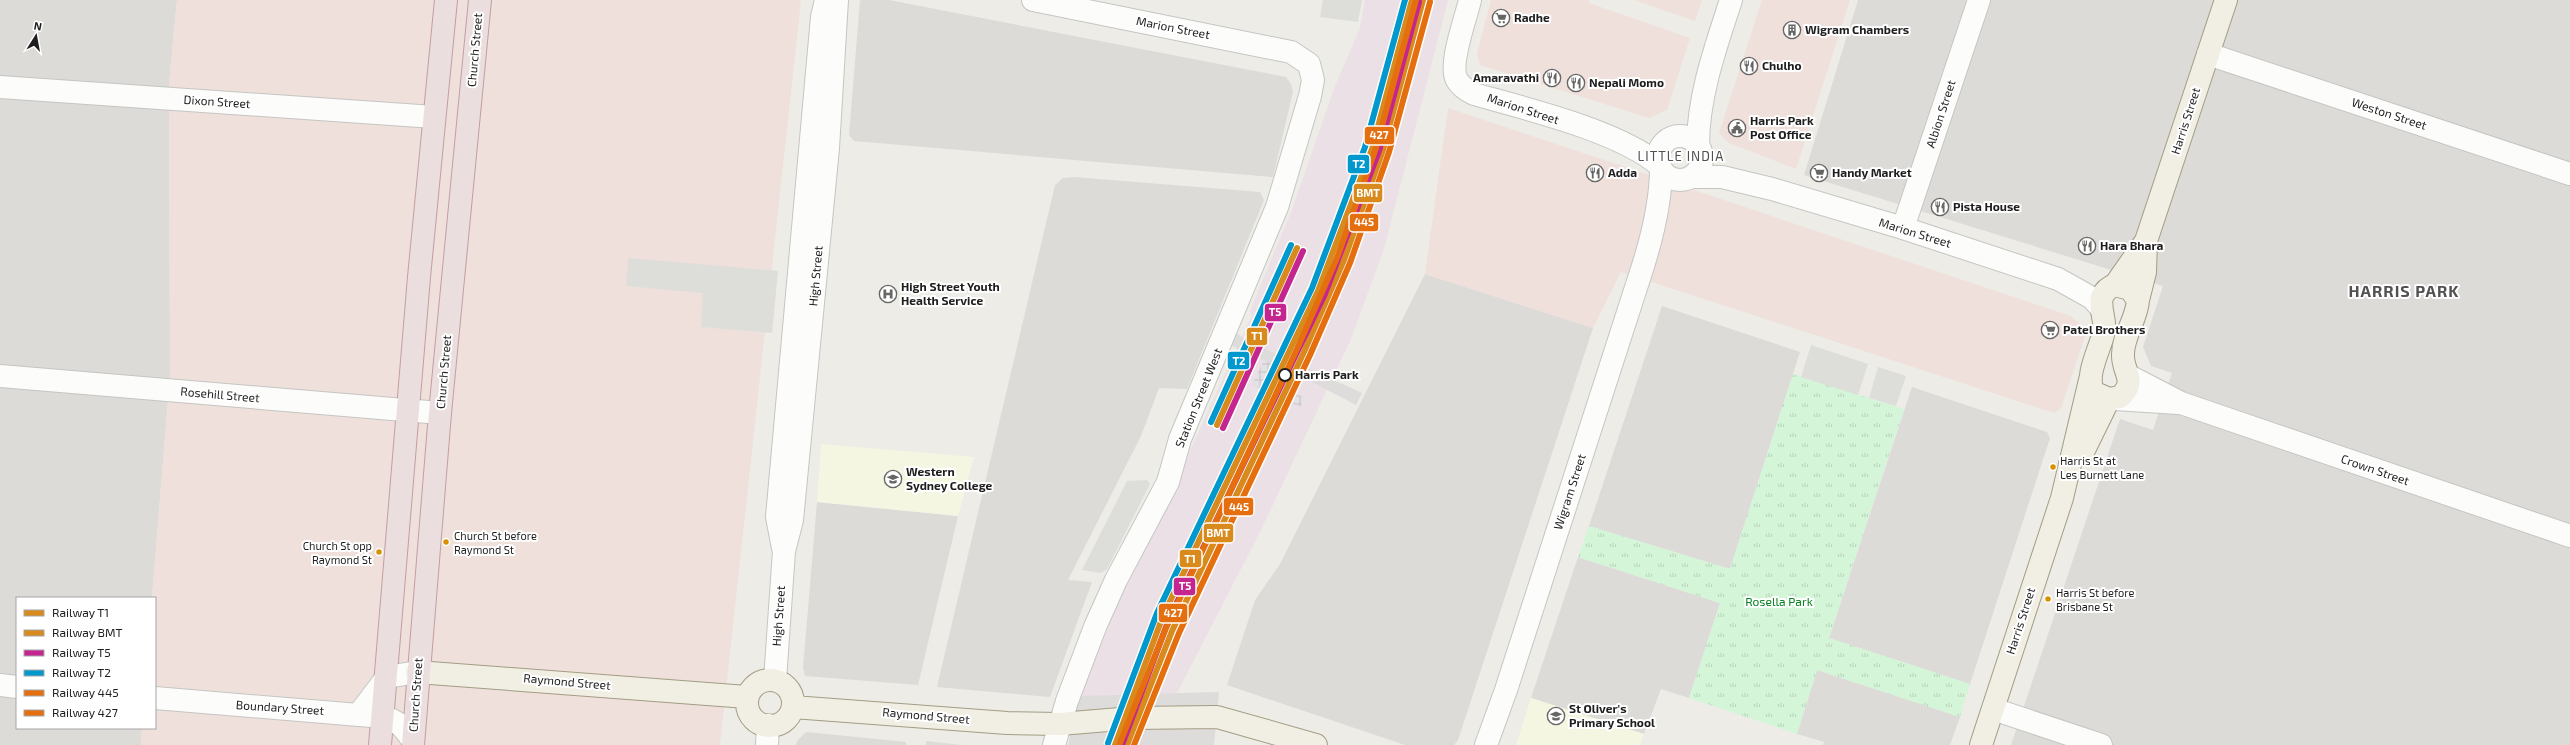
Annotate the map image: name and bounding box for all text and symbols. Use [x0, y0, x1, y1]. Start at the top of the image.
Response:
supermarket icon: Radhe [1491, 8, 1511, 28]
place label: Radhe [1514, 10, 1550, 24]
street label: Church Street [464, 12, 484, 87]
street label: Marion Street [1135, 13, 1212, 41]
north arrow [16, 16, 56, 56]
text: N [33, 19, 43, 33]
building icon: Wigram Chambers [1782, 20, 1802, 40]
place label: Wigram Chambers [1805, 22, 1909, 36]
restaurant icon: Chulho [1739, 56, 1759, 76]
place label: Chulho [1762, 58, 1802, 72]
restaurant icon: Amaravathi [1542, 68, 1562, 88]
place label: Amaravathi [1473, 70, 1539, 84]
restaurant icon: Nepali Momo [1566, 73, 1586, 93]
place label: Nepali Momo [1589, 75, 1664, 89]
street label: Albion Street [1922, 78, 1958, 149]
street label: Harris Street [2168, 85, 2203, 156]
street label: Marion Street [1486, 90, 1561, 126]
street label: Dixon Street [183, 92, 251, 110]
street label: Weston Street [2350, 94, 2429, 132]
place label: Harris Park Post Office [1750, 113, 1814, 141]
public building icon: Harris Park Post Office [1727, 118, 1747, 138]
line badge: 427 [1364, 126, 1395, 145]
text: 427 [1369, 128, 1389, 141]
district label: LITTLE INDIA [1638, 148, 1724, 164]
line badge: T2 [1347, 154, 1370, 174]
text: T2 [1352, 157, 1366, 170]
restaurant icon: Adda [1585, 163, 1605, 183]
supermarket icon: Handy Market [1809, 163, 1829, 183]
place label: Adda [1608, 165, 1637, 179]
place label: Handy Market [1832, 165, 1912, 180]
line badge: BMT [1353, 183, 1383, 203]
text: BMT [1356, 186, 1380, 199]
restaurant icon: Pista House [1930, 197, 1950, 217]
place label: Pista House [1953, 199, 2020, 213]
line badge: 445 [1349, 213, 1379, 232]
street label: Marion Street [1878, 214, 1953, 250]
text: 445 [1354, 215, 1374, 228]
restaurant icon: Hara Bhara [2077, 236, 2097, 256]
place label: Hara Bhara [2100, 238, 2163, 252]
street label: High Street [805, 245, 825, 307]
place label: High Street Youth Health Service [901, 279, 1000, 307]
district label: HARRIS PARK [2348, 281, 2460, 300]
hospital icon: High Street Youth Health Service [878, 284, 898, 304]
line badge: T5 [1264, 303, 1287, 322]
text: T5 [1269, 305, 1281, 318]
supermarket icon: Patel Brothers [2040, 320, 2060, 340]
place label: Patel Brothers [2063, 322, 2145, 336]
line badge: T1 [1246, 327, 1268, 346]
text: T1 [1251, 329, 1263, 342]
street label: Church Street [433, 334, 453, 409]
street label: Station Street West [1172, 345, 1225, 449]
line badge: T2 [1227, 351, 1250, 370]
text: T2 [1232, 354, 1246, 367]
place label: Harris Park [1295, 367, 1359, 381]
marker: Harris Park [1278, 368, 1292, 382]
street label: Rosehill Street [180, 384, 261, 404]
street label: Crown Street [2339, 451, 2412, 487]
street label: Wigram Street [1550, 452, 1588, 531]
place label: Harris St at Les Burnett Lane [2060, 454, 2144, 481]
marker: Harris St at Les Burnett Lane [2048, 462, 2058, 472]
place label: Western Sydney College [906, 464, 993, 493]
school or university icon: Western Sydney College [883, 469, 903, 489]
line badge: 445 [1223, 497, 1254, 516]
text: 445 [1229, 500, 1249, 513]
line badge: BMT [1203, 523, 1234, 543]
text: BMT [1206, 526, 1230, 539]
place label: Church St before Raymond St [454, 529, 537, 556]
marker: Church St before Raymond St [441, 537, 451, 547]
place label: Church St opp Raymond St [303, 539, 372, 566]
marker: Church St opp Raymond St [374, 547, 384, 557]
line badge: T1 [1179, 549, 1202, 568]
text: T1 [1184, 552, 1196, 565]
line badge: T5 [1173, 577, 1196, 596]
text: T5 [1179, 579, 1191, 592]
street label: High Street [769, 585, 787, 647]
street label: Harris Street [2003, 585, 2038, 656]
place label: Harris St before Brisbane St [2056, 586, 2135, 613]
park label: Rosella Park [1745, 594, 1813, 608]
marker: Harris St before Brisbane St [2043, 594, 2053, 604]
legend [16, 597, 156, 729]
line badge: 427 [1158, 603, 1188, 623]
text: Railway T1 [52, 605, 109, 619]
text: 427 [1163, 606, 1183, 619]
text: Railway BMT [52, 625, 123, 639]
text: Railway T5 [52, 645, 111, 659]
street label: Church Street [405, 657, 425, 732]
text: Railway T2 [52, 665, 111, 679]
street label: Raymond Street [523, 670, 612, 692]
text: Railway 445 [52, 685, 119, 699]
street label: Boundary Street [235, 697, 325, 717]
place label: St Oliver's Primary School [1569, 701, 1655, 730]
street label: Raymond Street [882, 704, 971, 726]
text: Railway 427 [52, 705, 118, 719]
school or university icon: St Oliver's Primary School [1546, 706, 1566, 726]

